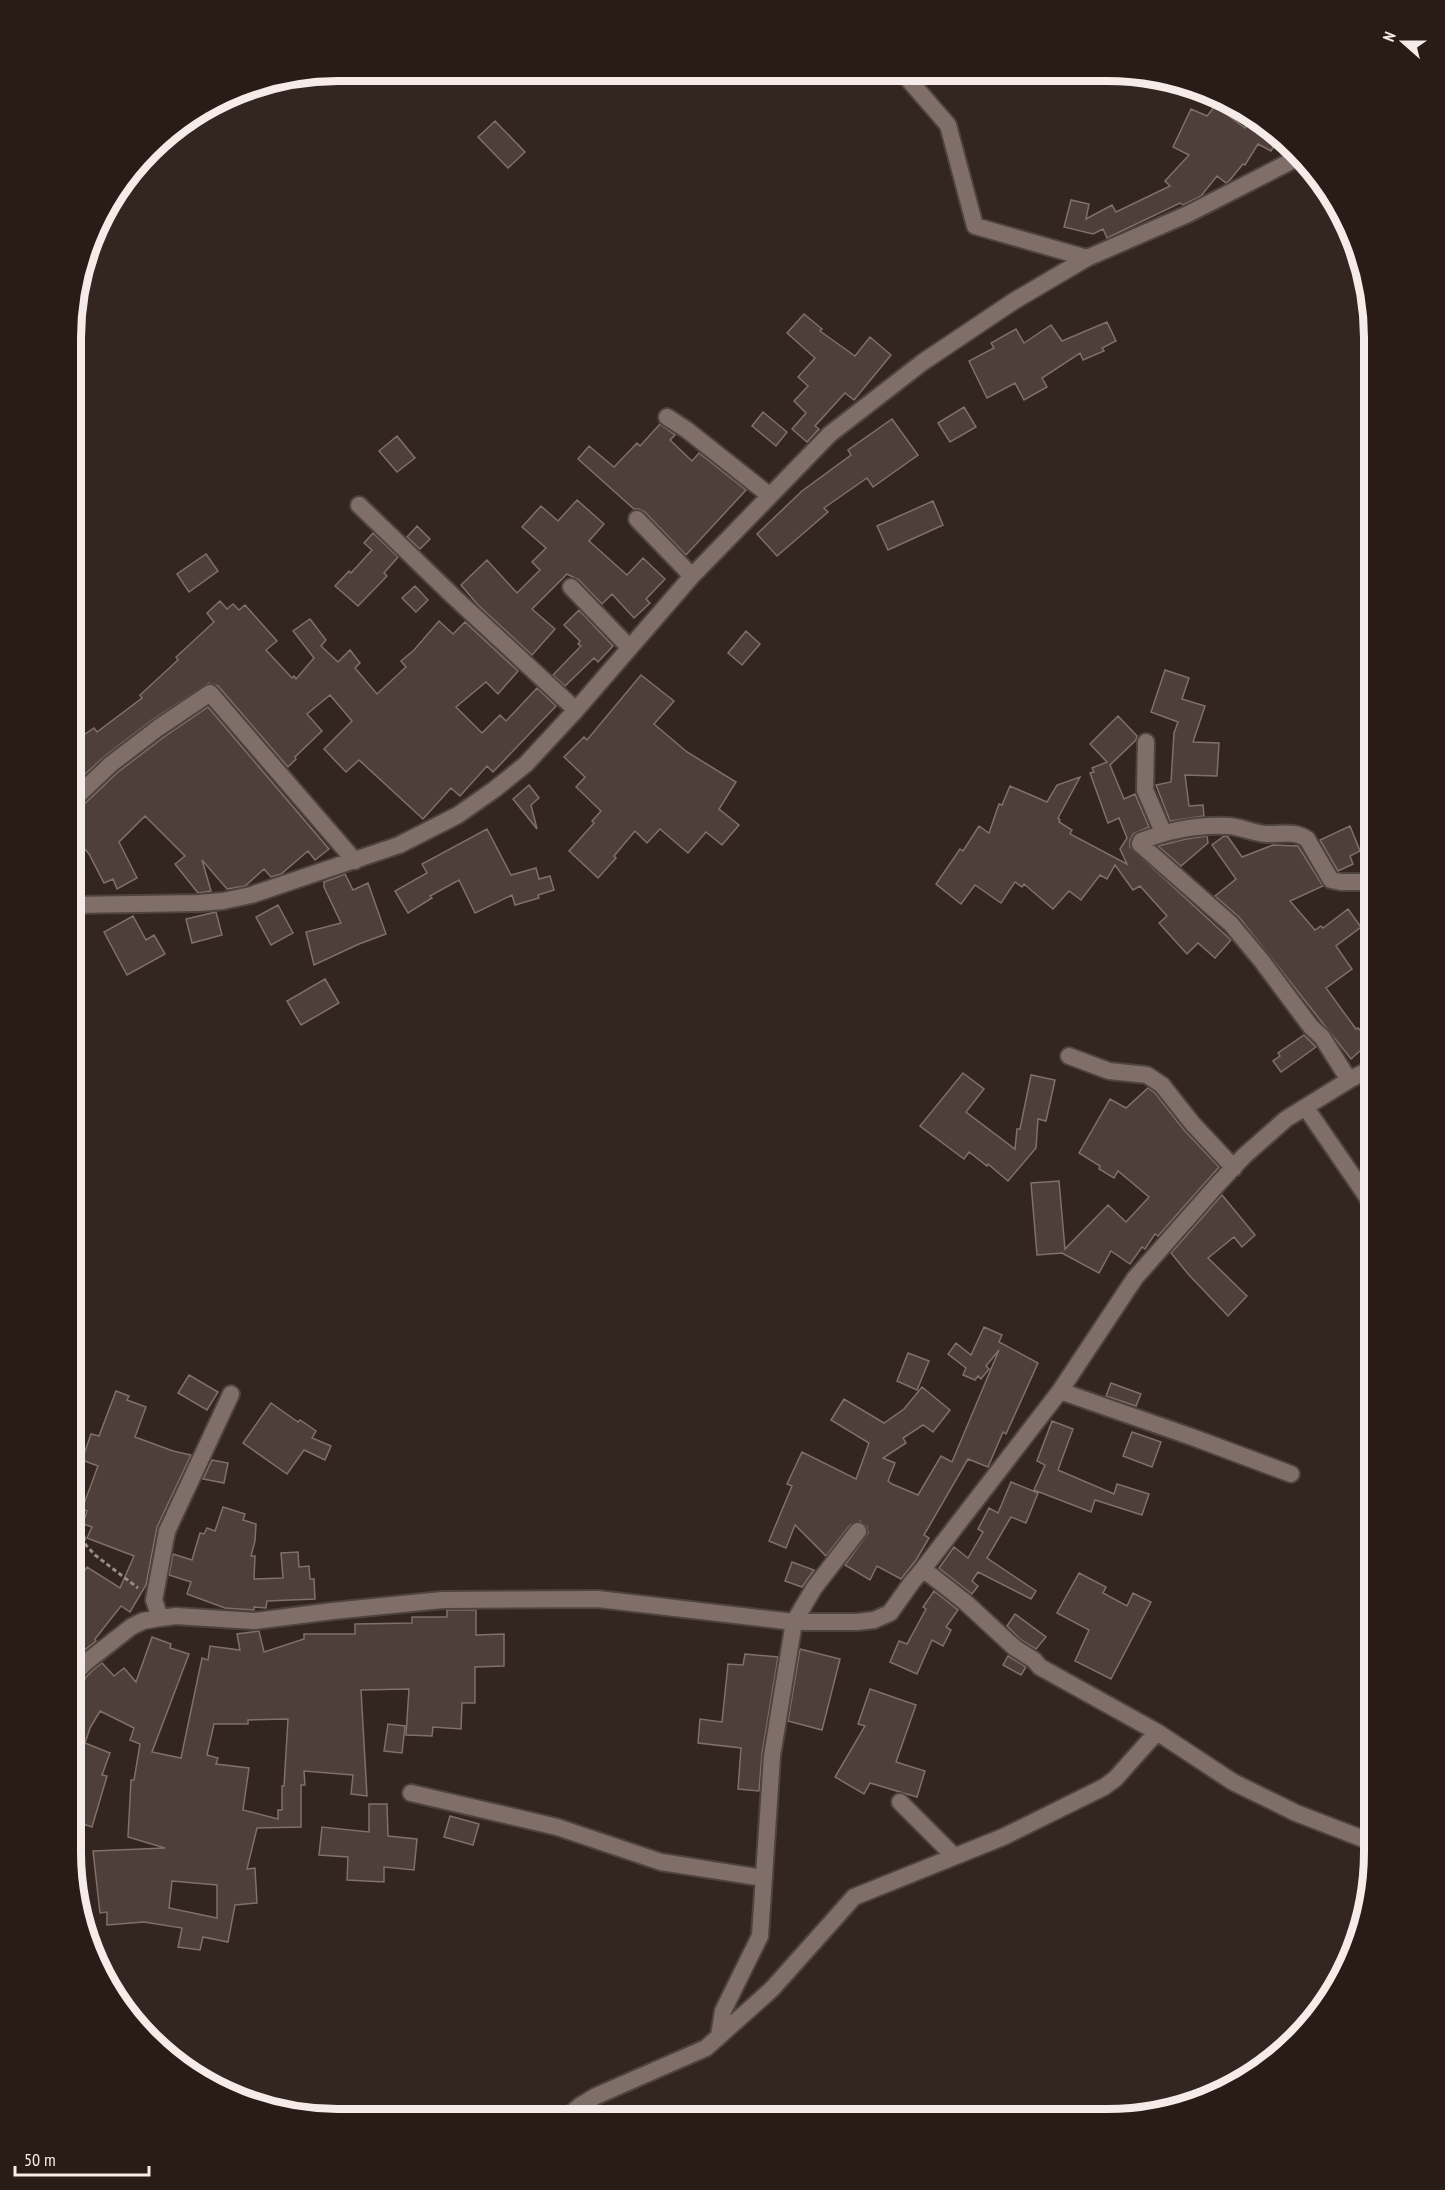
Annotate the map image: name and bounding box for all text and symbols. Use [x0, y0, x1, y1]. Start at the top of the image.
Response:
north arrow [1373, 12, 1433, 72]
text: N [1378, 29, 1400, 44]
scale bar [15, 2139, 148, 2177]
text: 50 m [24, 2148, 56, 2171]

